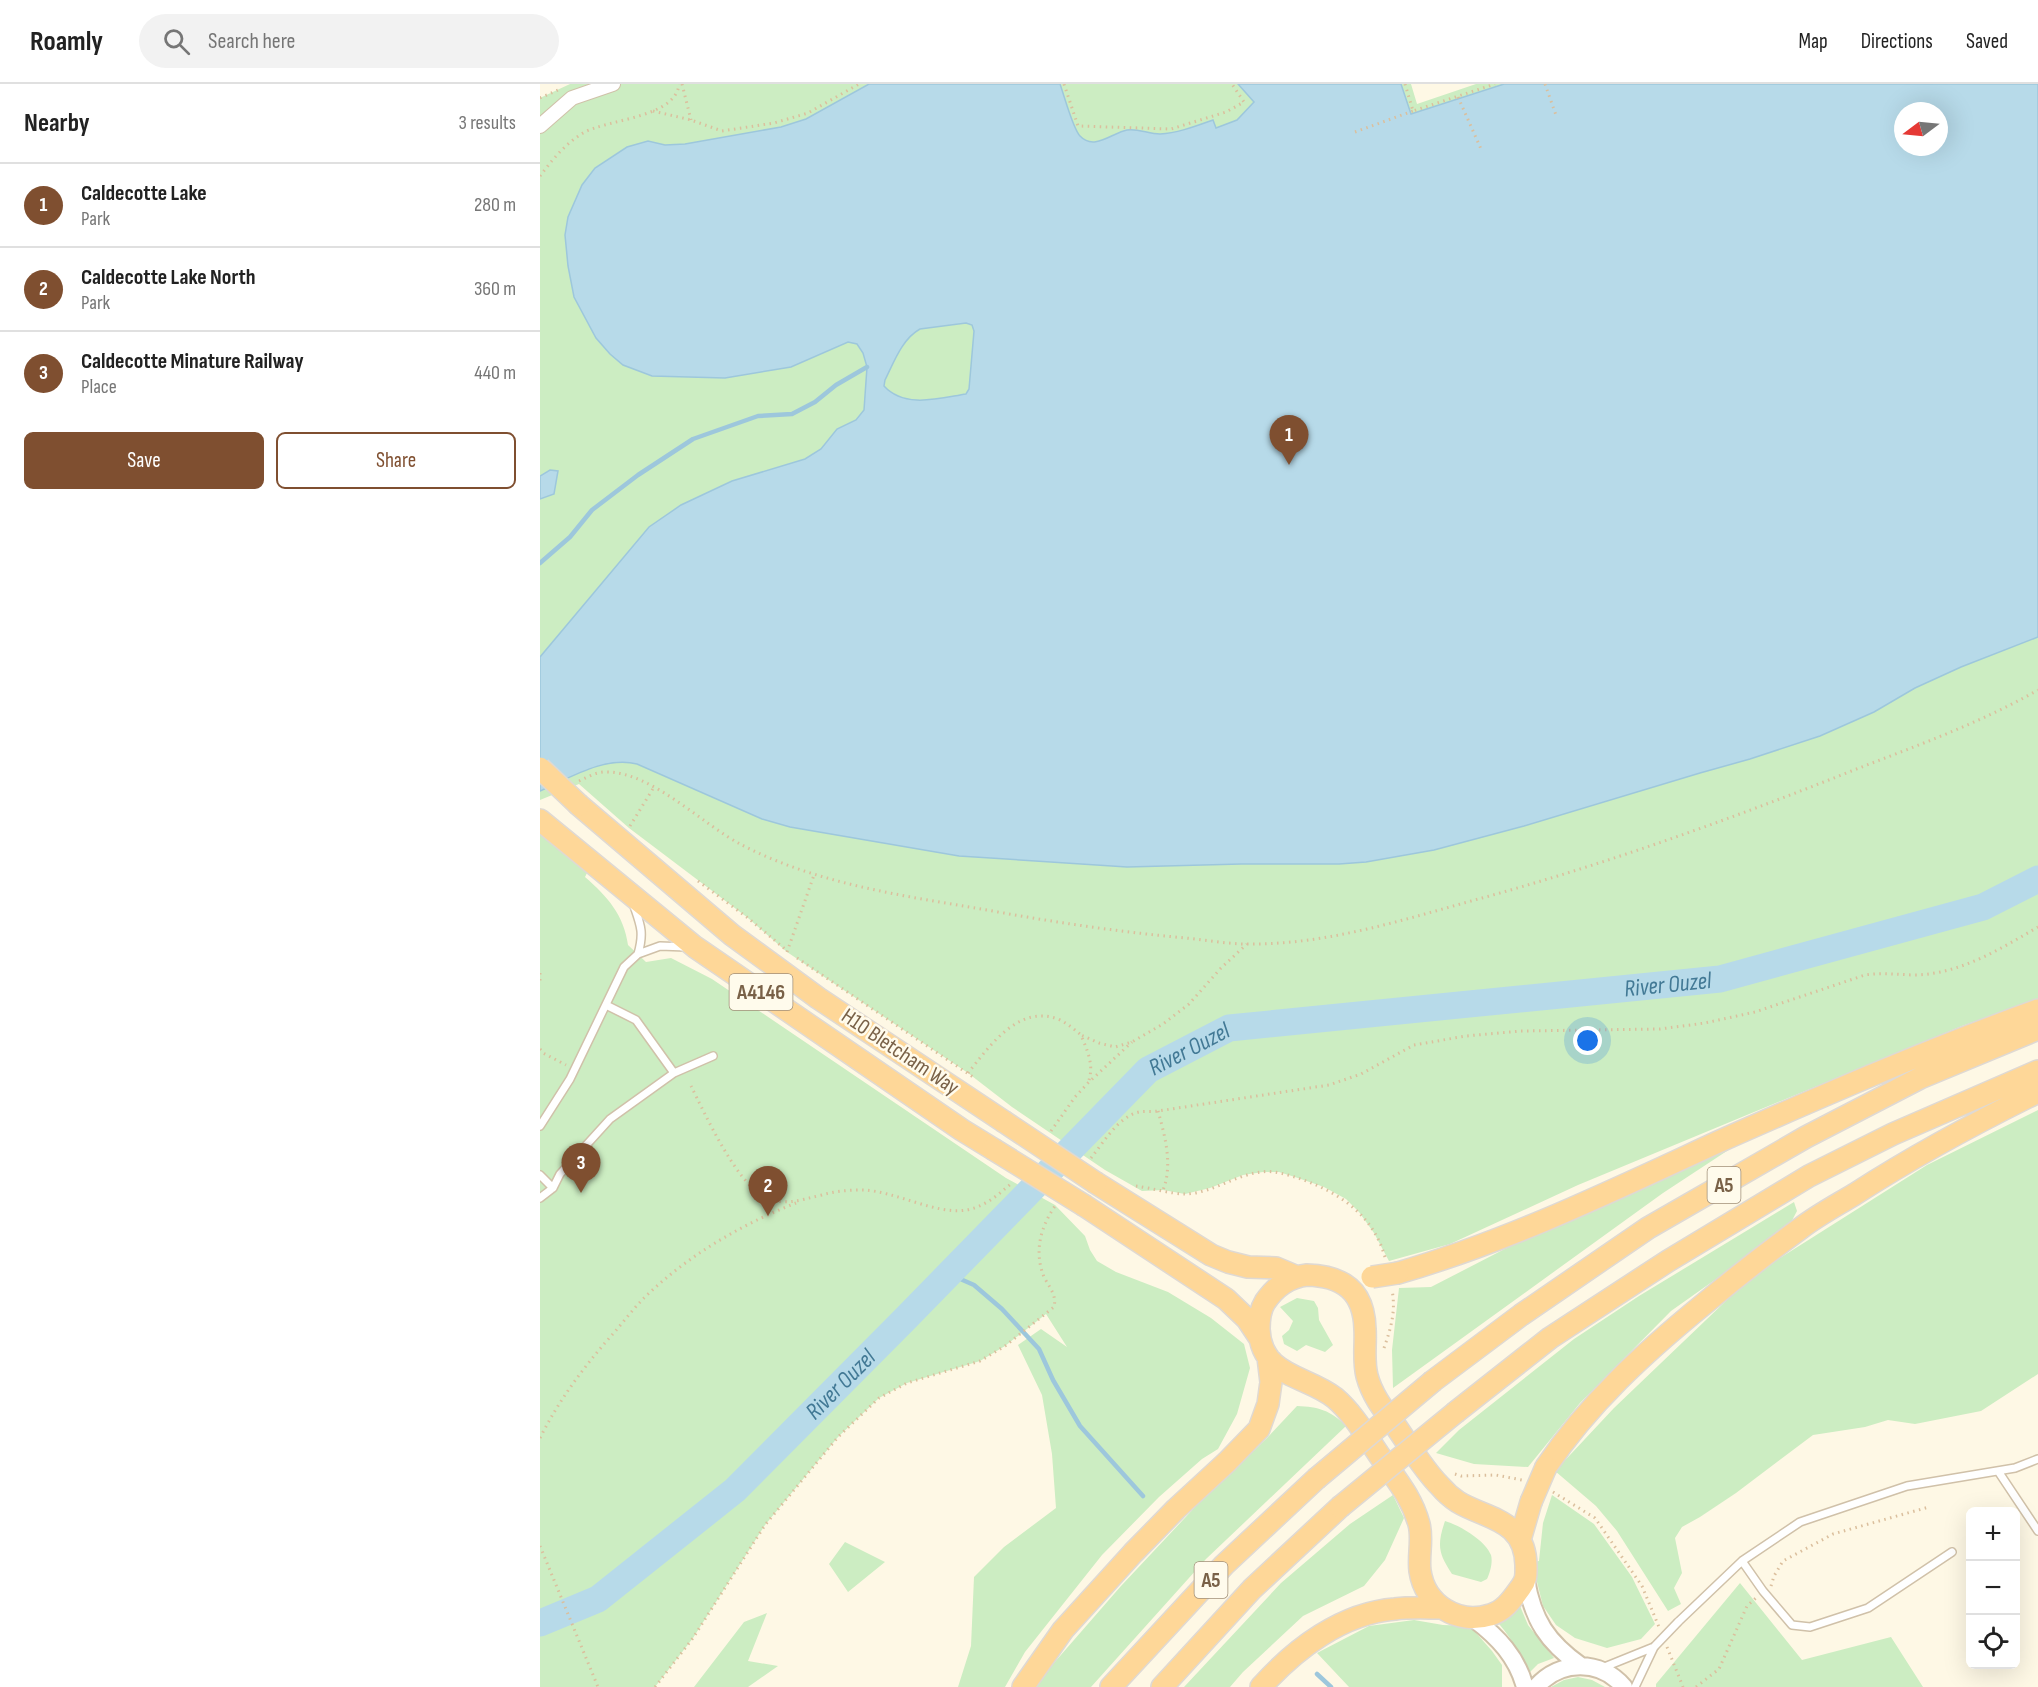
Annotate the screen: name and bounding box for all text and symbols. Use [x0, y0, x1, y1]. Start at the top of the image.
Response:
search box [139, 14, 559, 68]
text: Roamly [30, 25, 103, 58]
icon: search [160, 25, 193, 58]
text: Search here [208, 28, 295, 55]
text: Map [1798, 29, 1828, 54]
text: Directions [1861, 29, 1933, 54]
text: Saved [1966, 29, 2008, 54]
north arrow [1894, 102, 1948, 156]
text: Nearby [24, 108, 90, 139]
text: 3 results [459, 111, 516, 135]
text: Caldecotte Lake [81, 180, 207, 207]
text: 1 [40, 193, 47, 217]
text: 280 m [474, 193, 516, 217]
text: Park [81, 207, 110, 231]
text: Caldecotte Lake North [81, 264, 256, 291]
text: 2 [39, 277, 48, 301]
text: 360 m [474, 277, 516, 301]
text: Park [81, 291, 110, 315]
text: Caldecotte Minature Railway [81, 348, 304, 375]
text: 3 [39, 361, 48, 385]
text: 440 m [474, 361, 516, 385]
text: Place [81, 375, 117, 399]
pin: 1 [1270, 416, 1308, 465]
button: Save [24, 432, 264, 489]
button: Share [276, 432, 516, 489]
water label: River Ouzel [1623, 965, 1713, 1003]
road number: A4146 [730, 974, 792, 1010]
street label: H10 Bletcham Way [836, 1003, 964, 1102]
water label: River Ouzel [1143, 1016, 1235, 1082]
your location [1573, 1026, 1602, 1055]
pin: 3 [562, 1144, 600, 1193]
pin: 2 [748, 1166, 788, 1216]
road number: A5 [1708, 1167, 1740, 1203]
water label: River Ouzel [799, 1343, 882, 1425]
map controls [1966, 1507, 2020, 1669]
button: + [1966, 1507, 2020, 1561]
button: − [1966, 1561, 2020, 1615]
road number: A5 [1194, 1562, 1228, 1598]
button: locate [1966, 1615, 2020, 1669]

